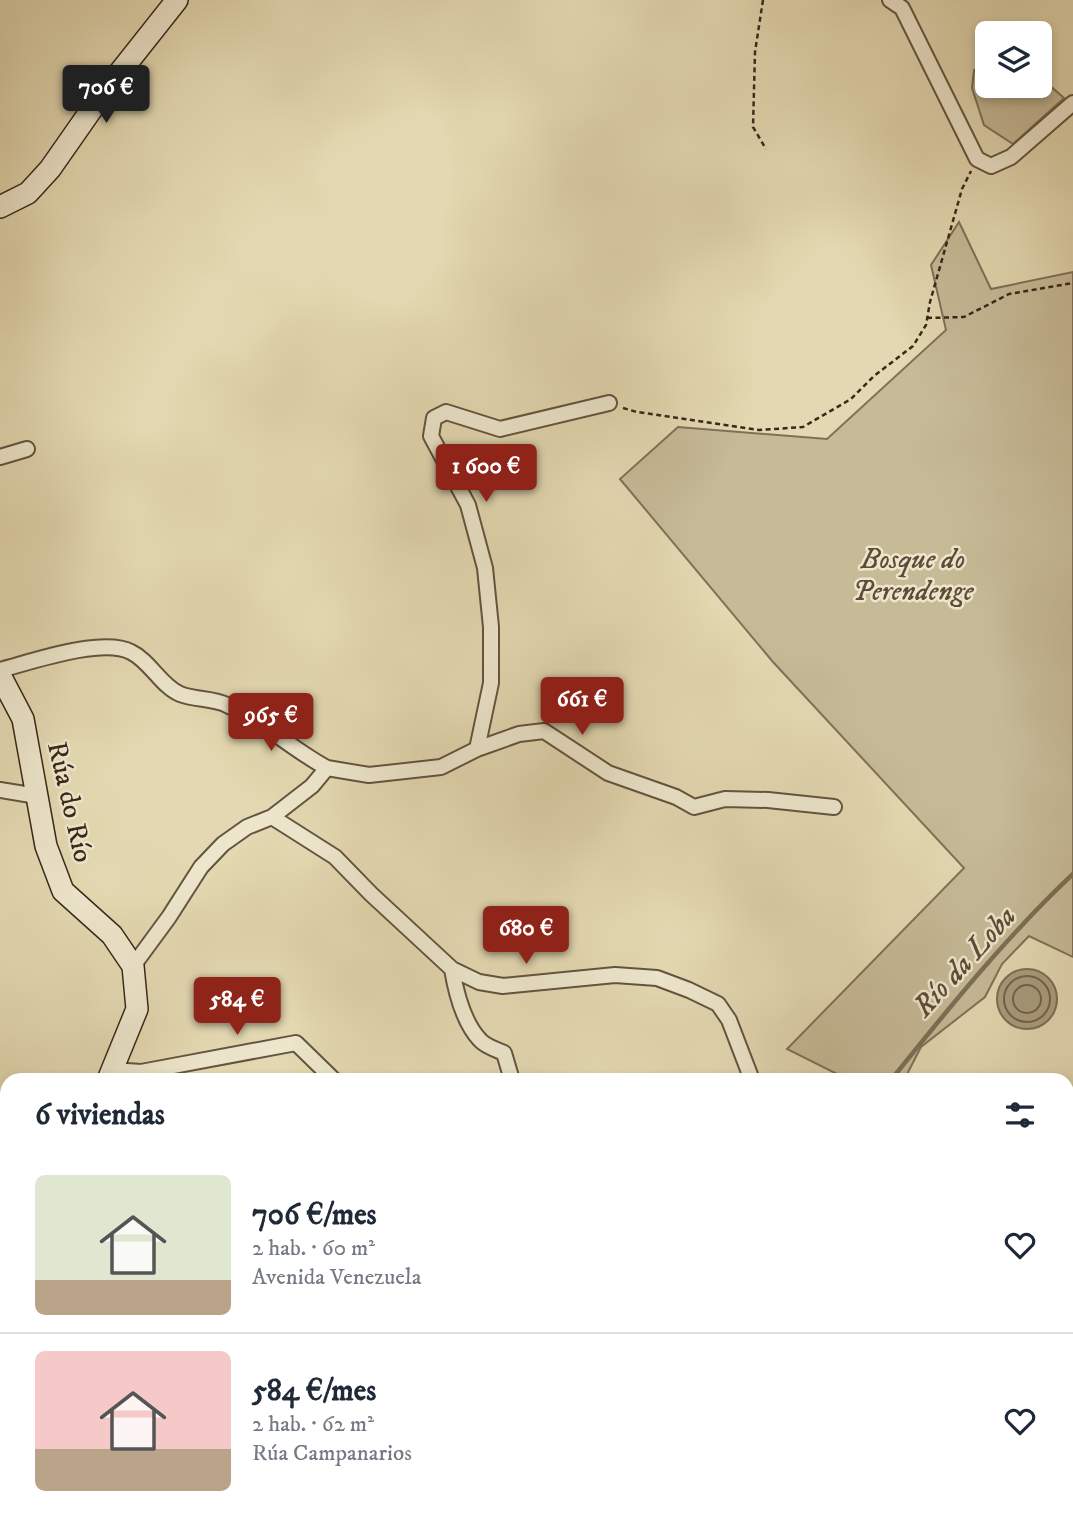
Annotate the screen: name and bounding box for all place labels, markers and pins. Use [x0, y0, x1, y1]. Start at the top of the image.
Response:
pin: 706 € [57, 66, 155, 125]
pin: 1 600 € [421, 444, 551, 504]
pin: 661 € [533, 678, 631, 737]
pin: 965 € [222, 694, 320, 753]
pin: 680 € [477, 906, 575, 966]
pin: 584 € [188, 978, 286, 1037]

